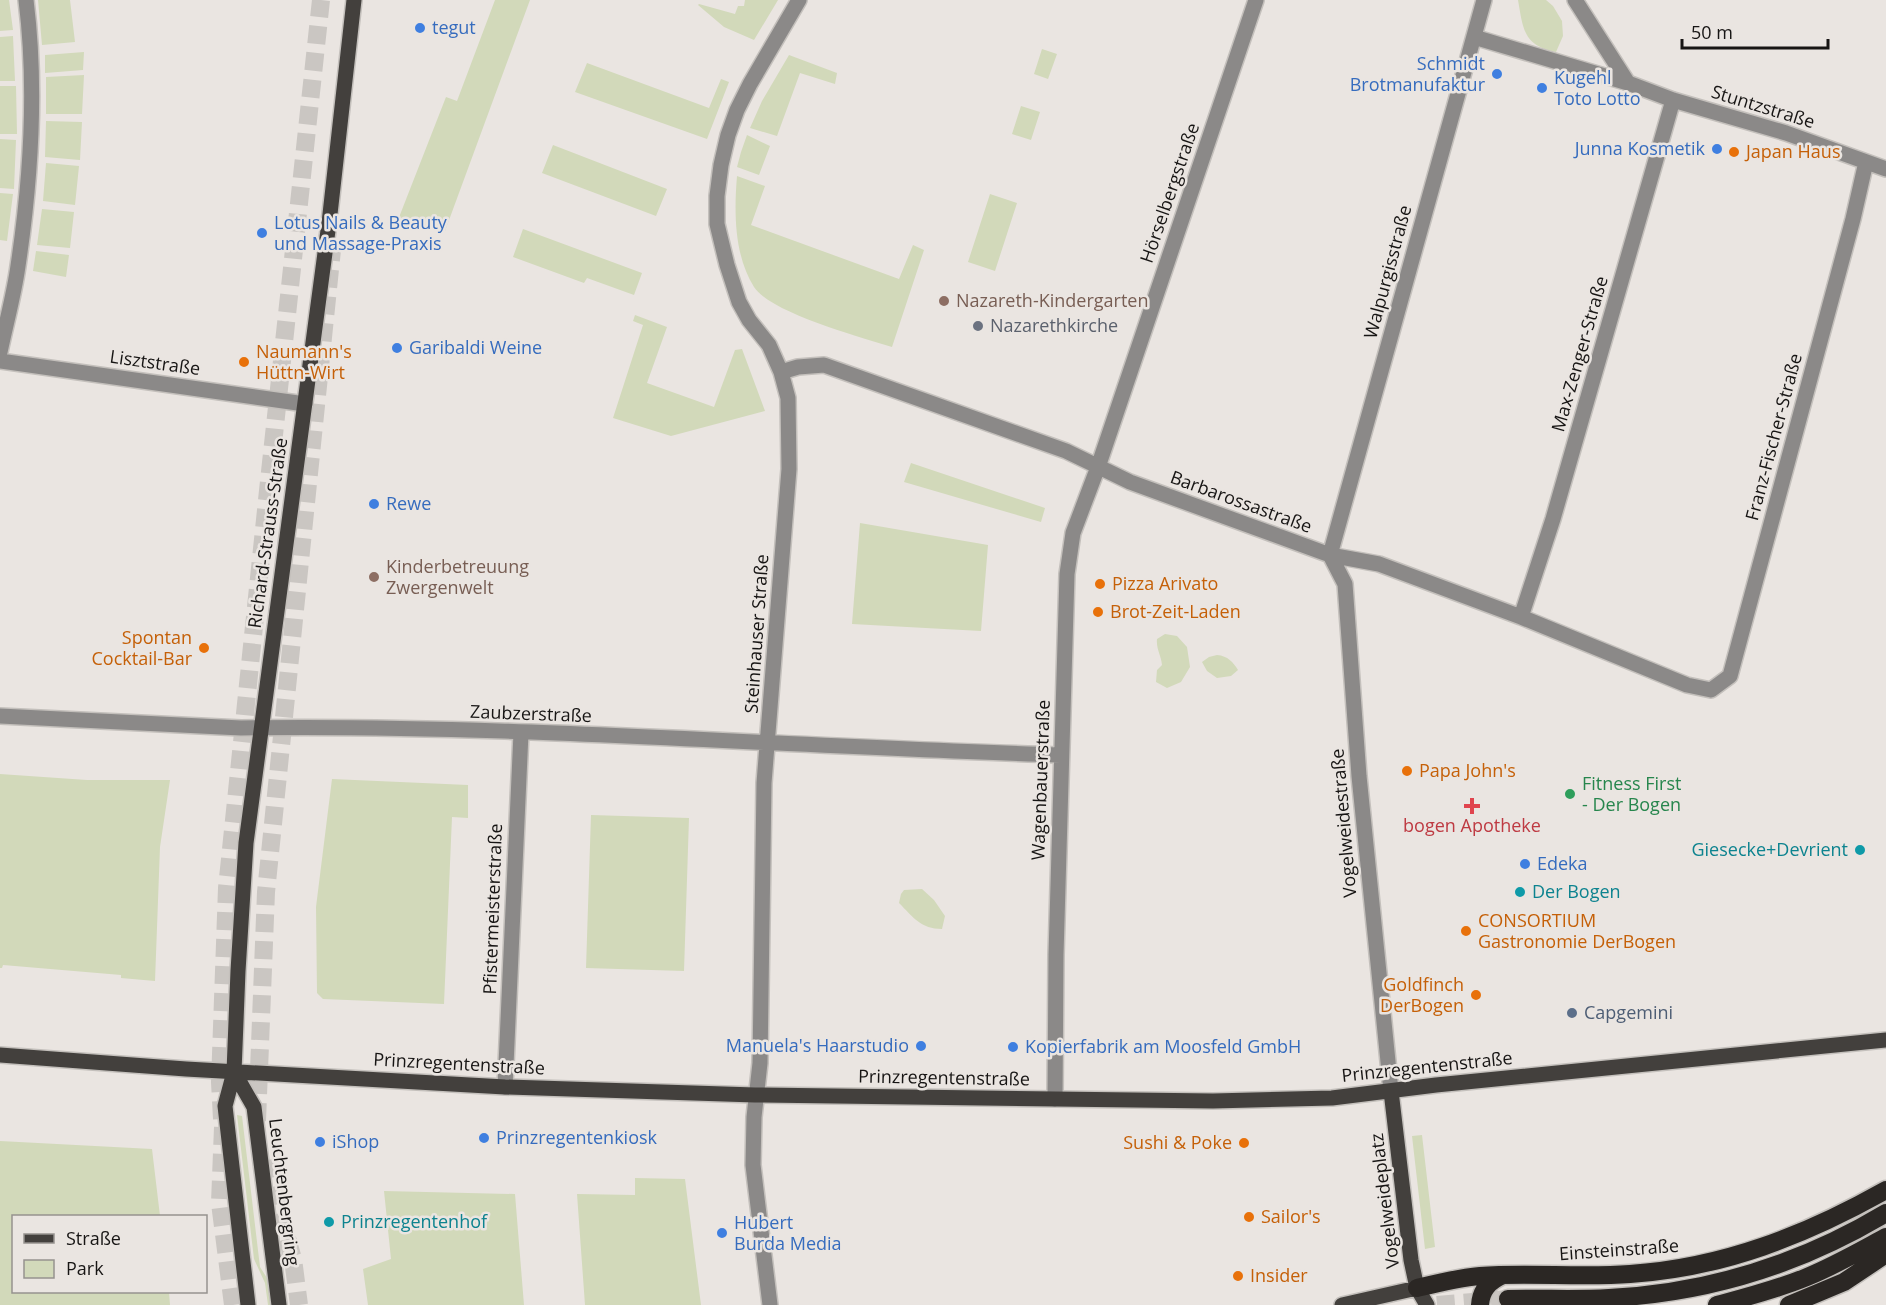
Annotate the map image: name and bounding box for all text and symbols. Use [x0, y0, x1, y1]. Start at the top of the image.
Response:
scale bar [1682, 12, 1828, 50]
place label: tegut [432, 15, 476, 39]
text: 50 m [1691, 20, 1733, 44]
marker: tegut [413, 21, 427, 35]
place label: Schmidt Brotmanufaktur [1350, 51, 1486, 96]
place label: Kugehl Toto Lotto [1554, 65, 1641, 110]
marker: Schmidt Brotmanufaktur [1490, 67, 1504, 81]
street label: Stuntzstraße [1709, 79, 1818, 133]
marker: Kugehl Toto Lotto [1535, 81, 1549, 95]
street label: Hörselbergstraße [1134, 119, 1204, 266]
place label: Junna Kosmetik [1573, 136, 1706, 160]
place label: Japan Haus [1744, 139, 1840, 163]
marker: Junna Kosmetik [1710, 142, 1724, 156]
marker: Japan Haus [1727, 145, 1741, 159]
street label: Walpurgisstraße [1358, 202, 1416, 341]
place label: Lotus Nails & Beauty und Massage-Praxis [274, 210, 448, 255]
marker: Lotus Nails & Beauty und Massage-Praxis [255, 226, 269, 240]
street label: Max-Zenger-Straße [1545, 273, 1613, 434]
place label: Nazareth-Kindergarten [956, 288, 1148, 312]
marker: Nazareth-Kindergarten [937, 294, 951, 308]
place label: Nazarethkirche [990, 313, 1118, 337]
marker: Nazarethkirche [971, 319, 985, 333]
place label: Garibaldi Weine [409, 335, 542, 359]
place label: Naumann's Hüttn-Wirt [256, 339, 352, 384]
marker: Garibaldi Weine [390, 341, 404, 355]
street label: Lisztstraße [108, 344, 202, 380]
street label: Franz-Fischer-Straße [1739, 350, 1807, 523]
marker: Naumann's Hüttn-Wirt [237, 355, 251, 369]
street label: Richard-Strauss-Straße [242, 436, 292, 630]
street label: Barbarossastraße [1167, 464, 1315, 538]
place label: Rewe [386, 491, 431, 515]
marker: Rewe [367, 497, 381, 511]
street label: Steinhauser Straße [738, 553, 774, 714]
place label: Kinderbetreuung Zwergenwelt [386, 554, 529, 599]
marker: Kinderbetreuung Zwergenwelt [367, 570, 381, 584]
place label: Pizza Arivato [1112, 571, 1218, 595]
marker: Pizza Arivato [1093, 577, 1107, 591]
place label: Brot-Zeit-Laden [1110, 599, 1241, 623]
marker: Brot-Zeit-Laden [1091, 605, 1105, 619]
place label: Spontan Cocktail-Bar [91, 625, 193, 670]
marker: Spontan Cocktail-Bar [197, 641, 211, 655]
street label: Zaubzerstraße [470, 699, 592, 727]
street label: Wagenbauerstraße [1025, 699, 1055, 861]
street label: Vogelweidestraße [1325, 748, 1361, 899]
place label: Papa John's [1419, 758, 1516, 782]
marker: Papa John's [1400, 764, 1414, 778]
place label: Fitness First - Der Bogen [1582, 771, 1681, 816]
marker: Fitness First - Der Bogen [1563, 787, 1577, 801]
marker: bogen Apotheke [1465, 799, 1479, 813]
place label: bogen Apotheke [1403, 813, 1541, 837]
street label: Pfistermeisterstraße [477, 823, 507, 995]
place label: Giesecke+Devrient [1691, 837, 1848, 861]
marker: Giesecke+Devrient [1853, 843, 1867, 857]
place label: Edeka [1537, 851, 1588, 875]
marker: Edeka [1518, 857, 1532, 871]
place label: Der Bogen [1532, 879, 1621, 903]
marker: Der Bogen [1513, 885, 1527, 899]
place label: CONSORTIUM Gastronomie DerBogen [1478, 908, 1676, 953]
marker: CONSORTIUM Gastronomie DerBogen [1459, 924, 1473, 938]
place label: Goldfinch DerBogen [1380, 972, 1464, 1017]
marker: Goldfinch DerBogen [1469, 988, 1483, 1002]
place label: Capgemini [1584, 1000, 1673, 1024]
marker: Capgemini [1565, 1006, 1579, 1020]
place label: Manuela's Haarstudio [726, 1033, 909, 1057]
place label: Kopierfabrik am Moosfeld GmbH [1025, 1034, 1301, 1058]
marker: Manuela's Haarstudio [914, 1039, 928, 1053]
marker: Kopierfabrik am Moosfeld GmbH [1006, 1040, 1020, 1054]
street label: Prinzregentenstraße [1340, 1045, 1514, 1087]
street label: Prinzregentenstraße [373, 1047, 545, 1079]
street label: Prinzregentenstraße [858, 1064, 1030, 1090]
street label: Leuchtenbergring [264, 1117, 306, 1267]
place label: Prinzregentenkiosk [496, 1125, 658, 1149]
place label: iShop [332, 1129, 379, 1153]
place label: Sushi & Poke [1123, 1130, 1232, 1154]
marker: Prinzregentenkiosk [477, 1131, 491, 1145]
street label: Vogelweideplatz [1364, 1132, 1404, 1270]
marker: iShop [313, 1135, 327, 1149]
marker: Sushi & Poke [1237, 1136, 1251, 1150]
place label: Sailor's [1261, 1204, 1321, 1228]
place label: Prinzregentenhof [341, 1209, 488, 1233]
place label: Hubert Burda Media [734, 1210, 842, 1255]
marker: Sailor's [1242, 1210, 1256, 1224]
legend [12, 1215, 207, 1293]
marker: Prinzregentenhof [322, 1215, 336, 1229]
text: Straße [66, 1226, 121, 1250]
marker: Hubert Burda Media [715, 1226, 729, 1240]
street label: Einsteinstraße [1558, 1233, 1680, 1265]
text: Park [66, 1256, 104, 1280]
place label: Insider [1250, 1263, 1308, 1287]
marker: Insider [1231, 1269, 1245, 1283]

